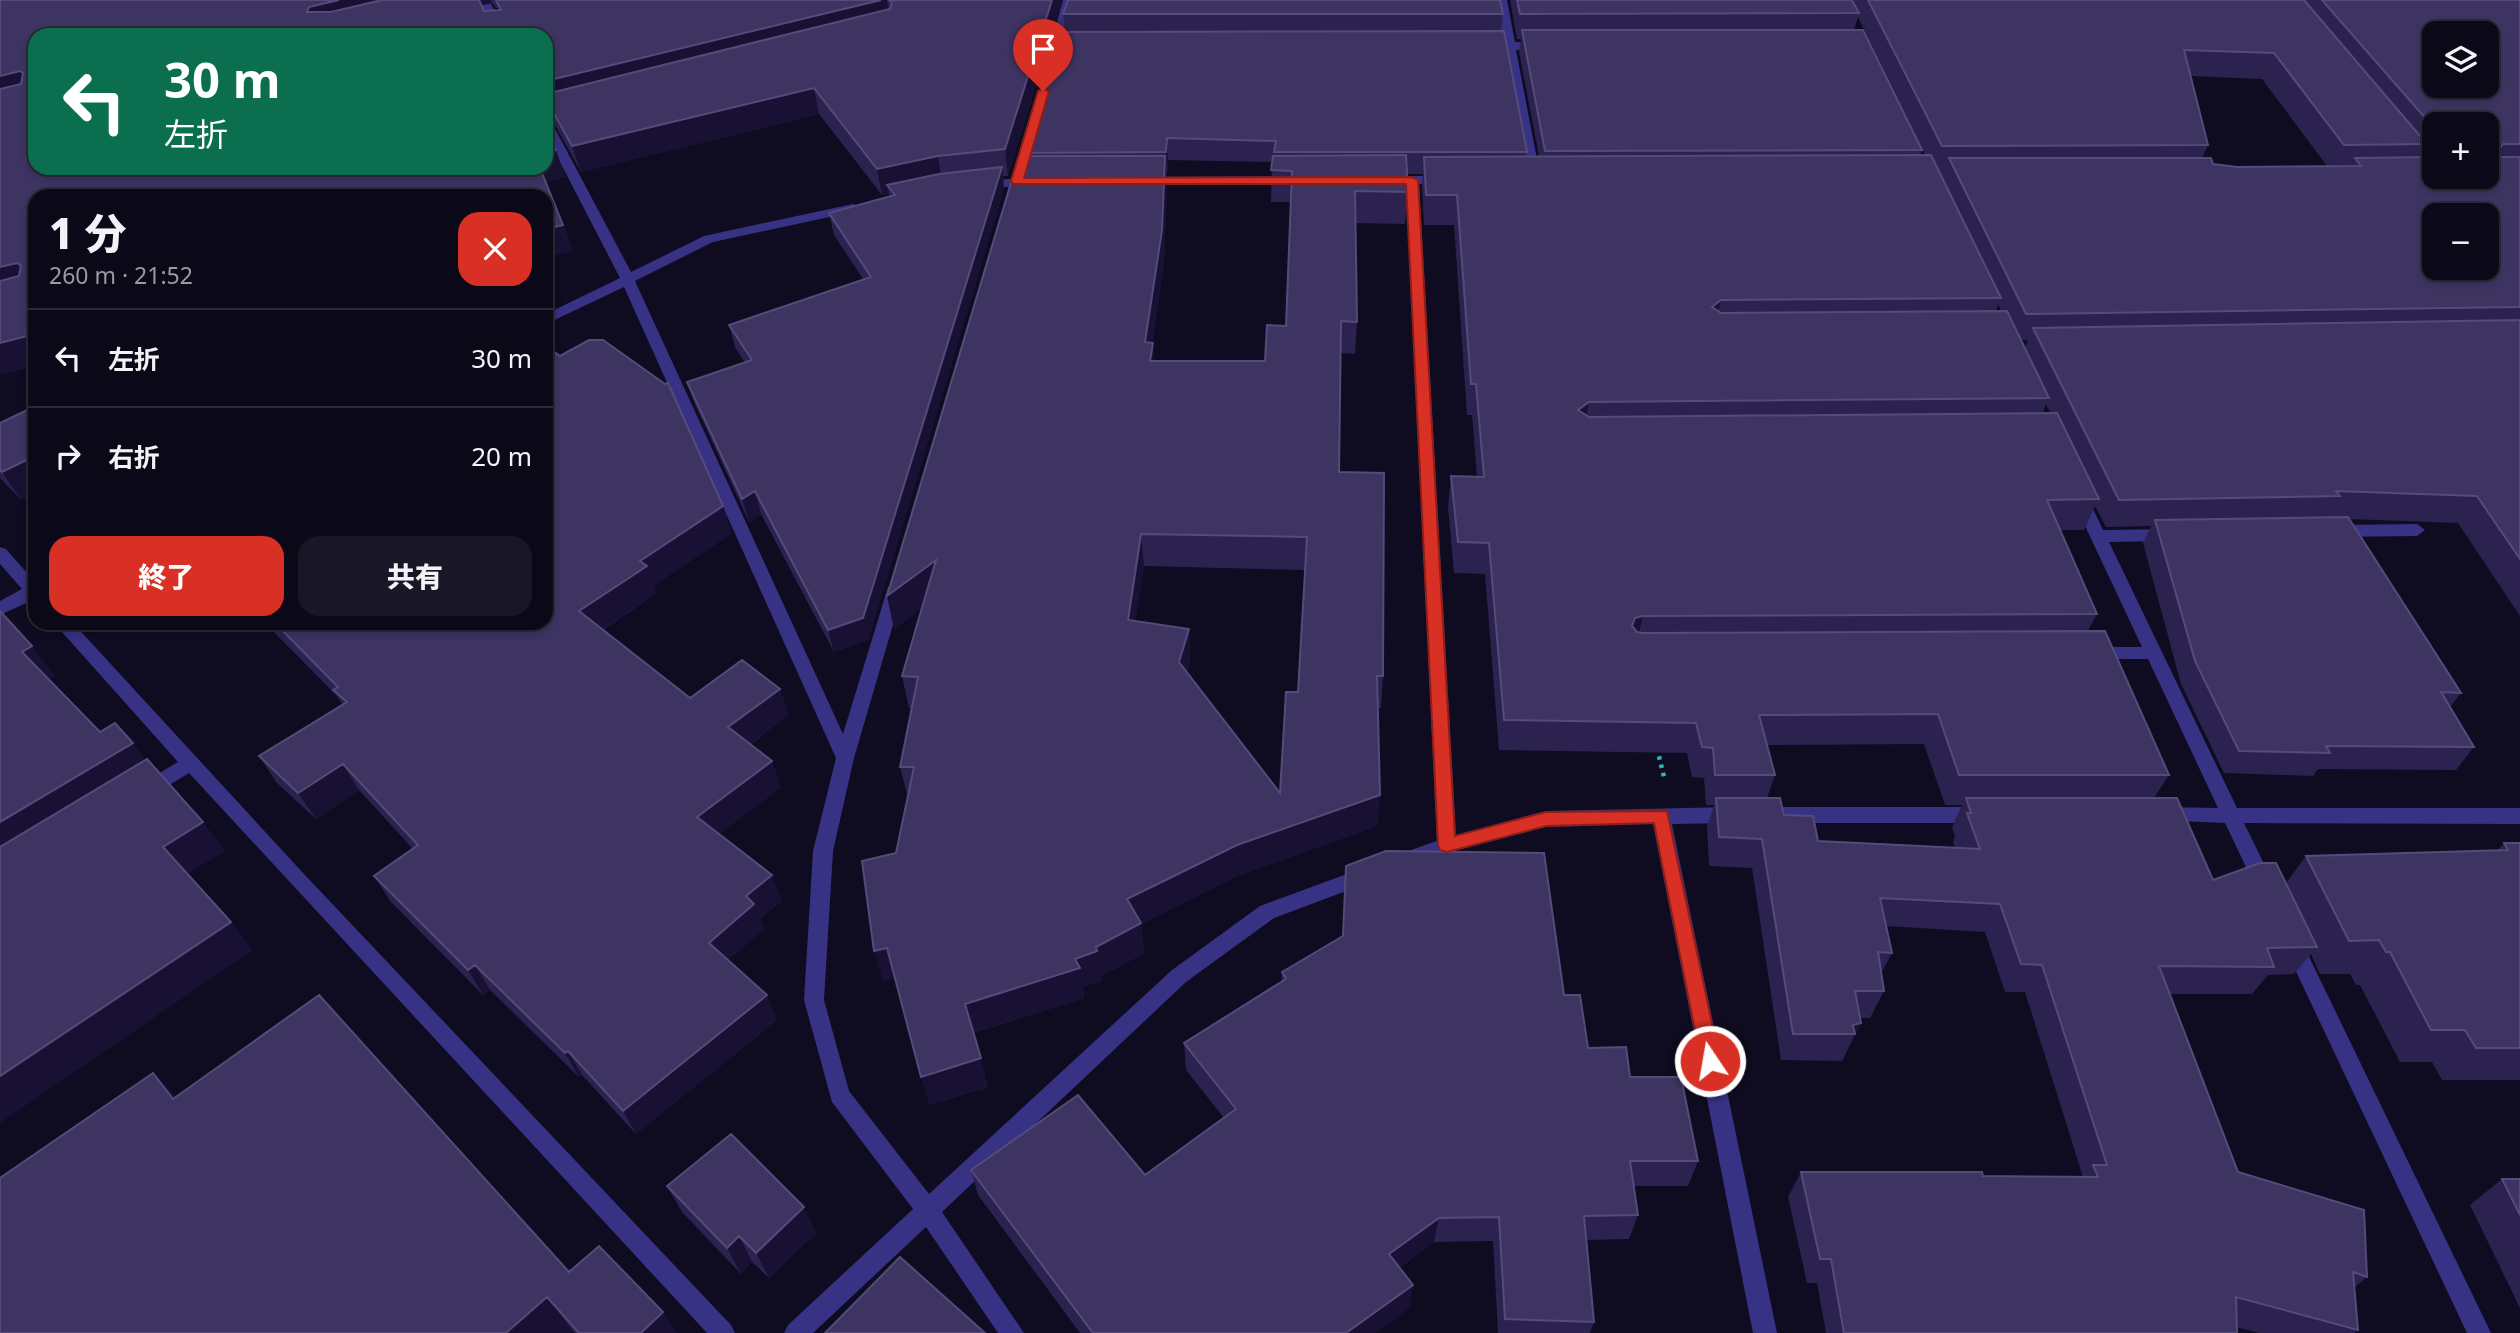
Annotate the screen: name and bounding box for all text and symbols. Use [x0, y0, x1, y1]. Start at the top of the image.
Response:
pin [1013, 19, 1073, 91]
map controls [2422, 21, 2499, 280]
button: layers [2422, 21, 2499, 98]
icon: arrive [1024, 30, 1062, 68]
text: 30 m [164, 46, 281, 112]
icon: left [49, 56, 140, 147]
text: 左折 [164, 112, 228, 155]
button: + [2422, 112, 2499, 189]
button: − [2422, 203, 2499, 280]
text: 1 分 [49, 204, 126, 261]
button: close [458, 212, 532, 286]
text: 260 m · 21:52 [49, 259, 193, 291]
icon: left [49, 339, 87, 377]
text: 30 m [471, 340, 532, 376]
text: 左折 [108, 341, 160, 377]
icon: right [49, 437, 87, 475]
text: 20 m [471, 438, 532, 474]
text: 右折 [108, 439, 160, 475]
button: 終了 [49, 536, 284, 616]
button: 共有 [298, 536, 532, 616]
position arrow [1673, 1024, 1747, 1098]

